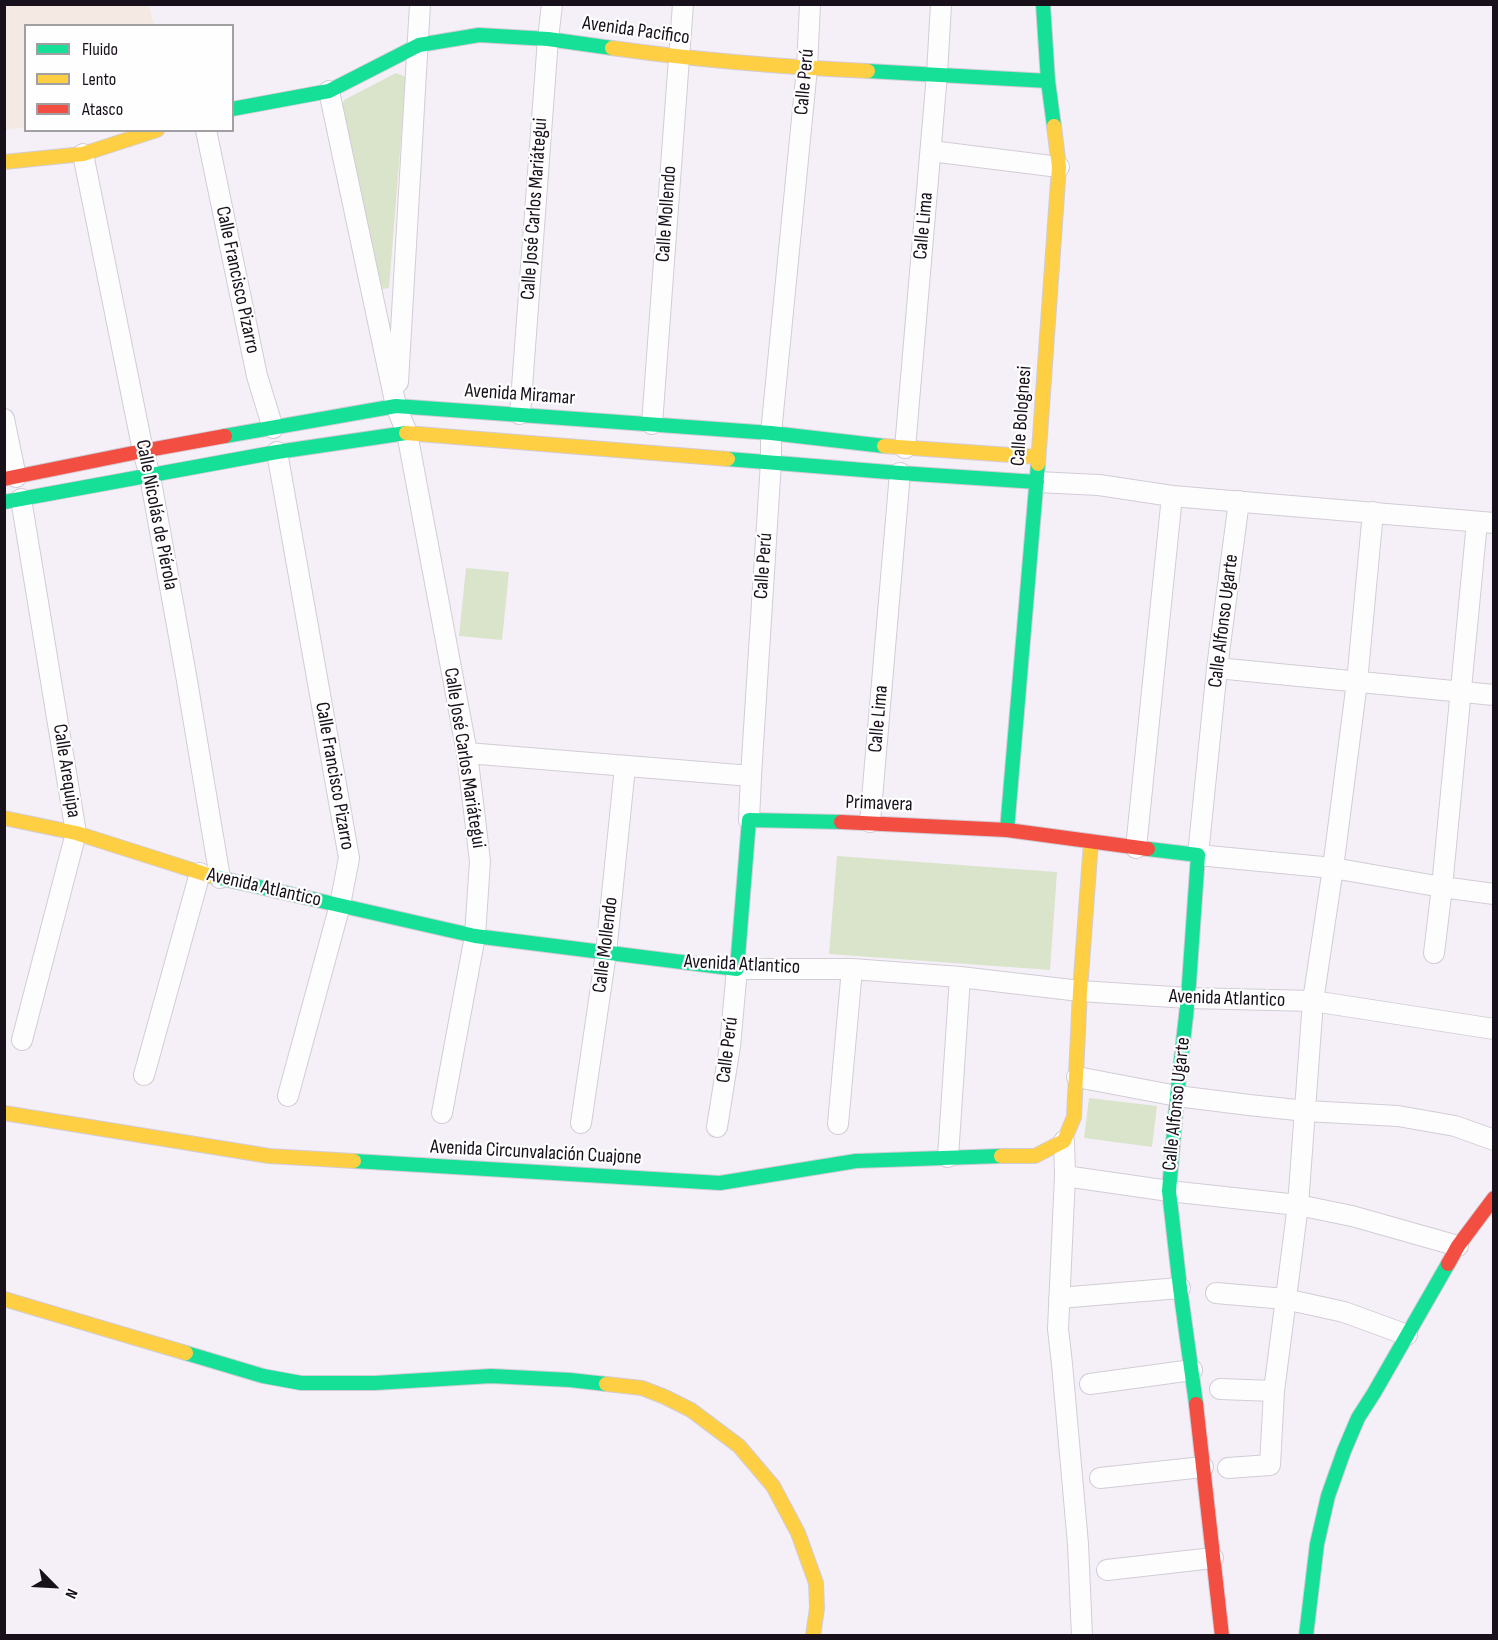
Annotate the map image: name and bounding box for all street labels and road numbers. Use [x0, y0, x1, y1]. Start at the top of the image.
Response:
street label: Avenida Pacifico [581, 12, 691, 50]
street label: Calle Perú [790, 48, 820, 116]
street label: Calle José Carlos Mariátegui [517, 117, 553, 301]
street label: Calle Mollendo [652, 165, 682, 263]
street label: Calle Lima [909, 191, 939, 261]
street label: Calle Francisco Pizarro [210, 204, 264, 356]
street label: Calle Bolognesi [1007, 365, 1037, 467]
street label: Avenida Miramar [464, 379, 576, 411]
street label: Calle Nicolás de Piérola [130, 438, 182, 592]
street label: Calle Perú [750, 532, 778, 600]
street label: Calle Alfonso Ugarte [1204, 553, 1244, 689]
street label: Calle José Carlos Mariátegui [438, 666, 490, 850]
street label: Calle Lima [864, 684, 894, 754]
street label: Calle Francisco Pizarro [309, 700, 359, 852]
street label: Calle Arequipa [47, 722, 85, 820]
street label: Primavera [845, 791, 913, 817]
street label: Avenida Atlantico [205, 863, 323, 913]
street label: Calle Mollendo [588, 896, 624, 994]
street label: Avenida Atlantico [683, 950, 801, 980]
street label: Avenida Atlantico [1168, 985, 1286, 1013]
street label: Calle Perú [712, 1016, 744, 1084]
street label: Calle Alfonso Ugarte [1158, 1036, 1196, 1172]
street label: Avenida Circunvalación Cuajone [430, 1135, 642, 1171]

